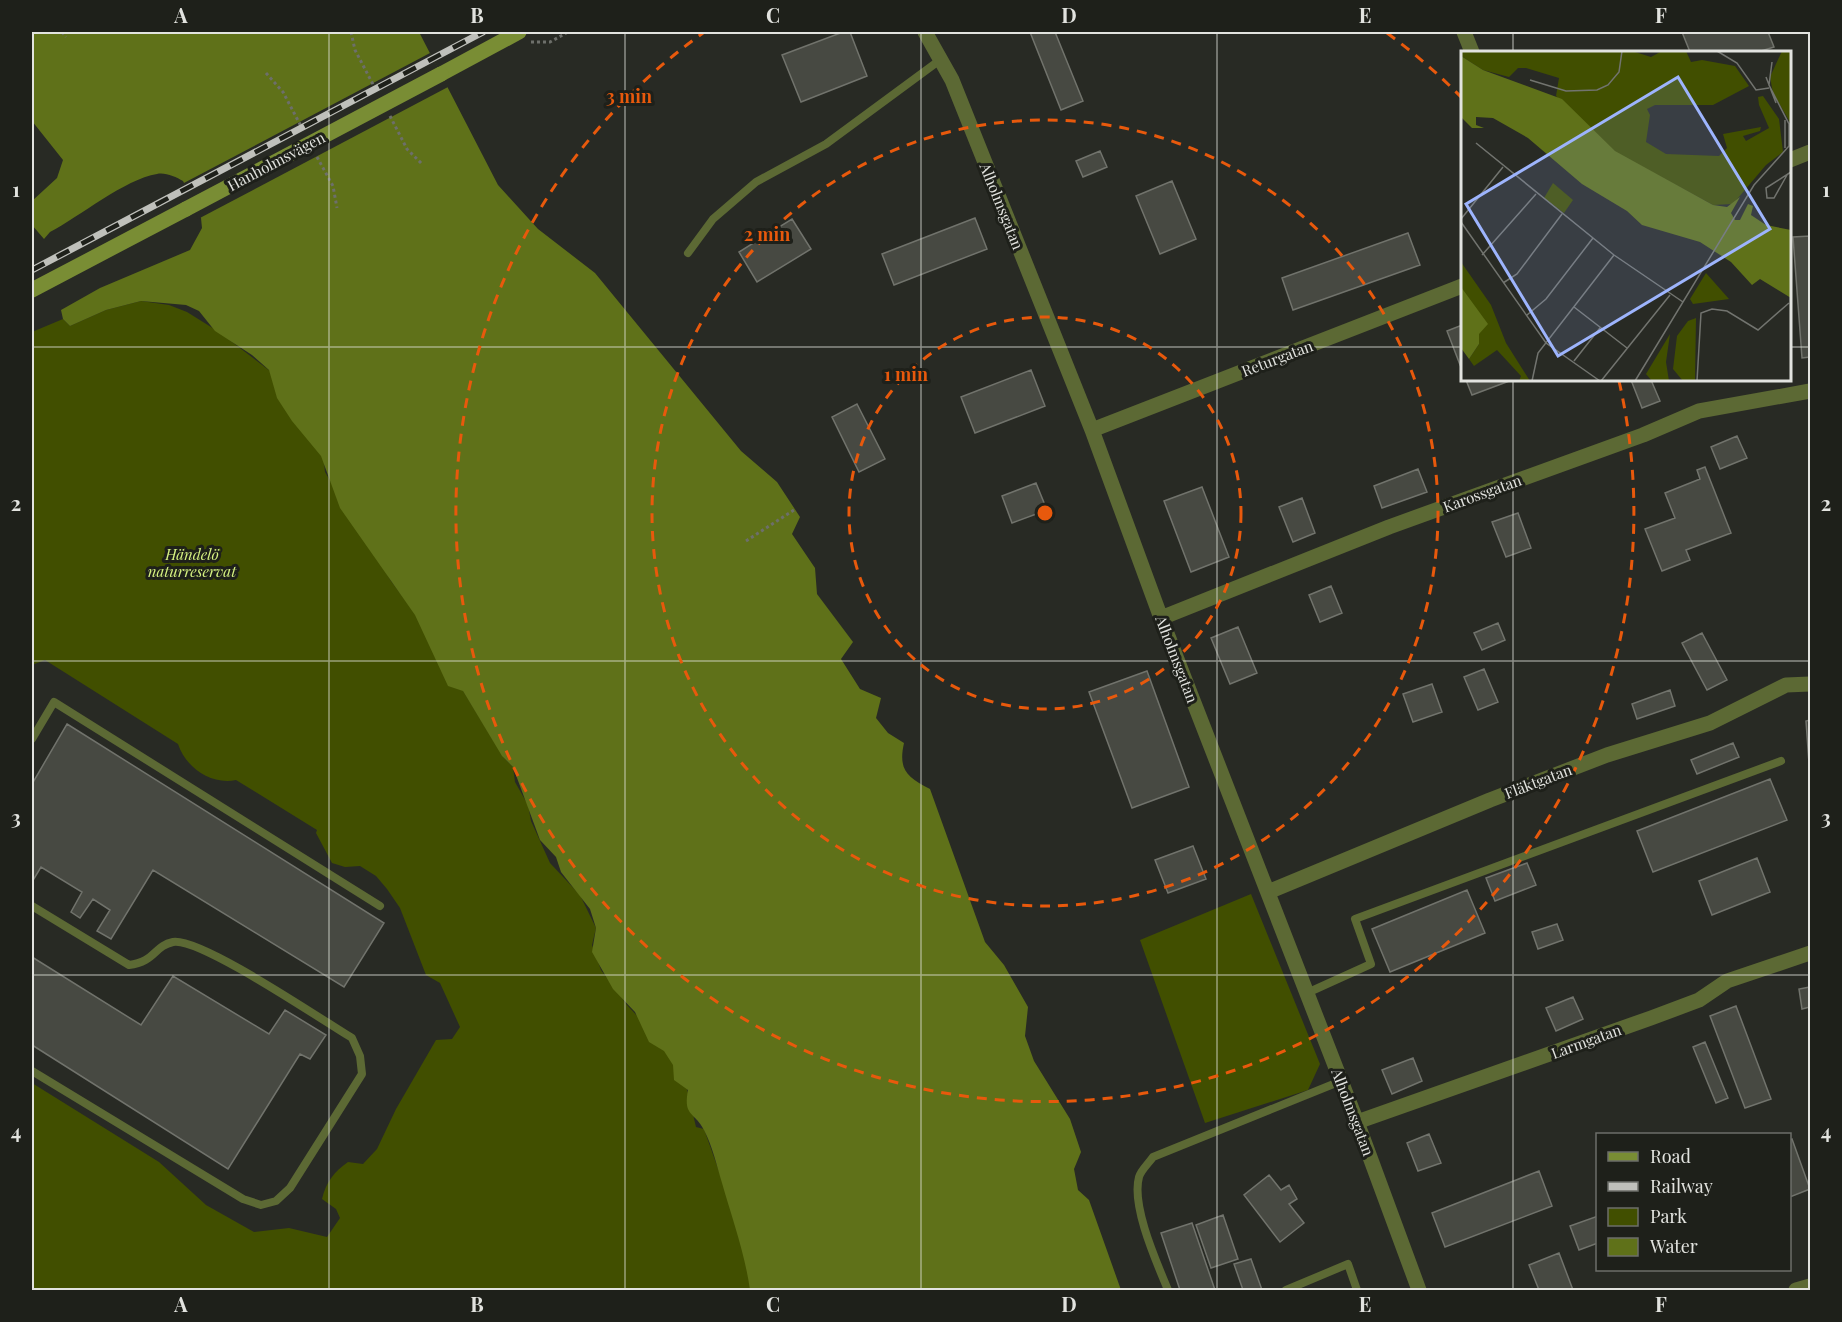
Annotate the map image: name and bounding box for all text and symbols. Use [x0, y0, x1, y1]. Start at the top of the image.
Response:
text: A [173, 1, 188, 28]
text: B [470, 1, 484, 28]
text: C [766, 1, 780, 28]
text: D [1061, 1, 1077, 28]
text: E [1359, 1, 1371, 28]
text: F [1655, 1, 1667, 28]
inset map [1461, 51, 1791, 381]
text: 3 min [606, 84, 652, 108]
street label: Hanholmsvägen [224, 127, 328, 195]
street label: Alholmsgatan [975, 159, 1029, 252]
text: 1 [12, 175, 20, 202]
text: 1 [1822, 175, 1830, 202]
text: 2 min [744, 222, 790, 246]
street label: Returgatan [1238, 335, 1316, 381]
text: 1 min [884, 362, 928, 386]
street label: Karossgatan [1440, 470, 1524, 516]
text: 2 [11, 489, 21, 516]
text: 2 [1821, 489, 1831, 516]
centre of rings [1035, 503, 1055, 523]
park label: Händelö naturreservat [148, 544, 237, 581]
street label: Alholmsgatan [1151, 612, 1203, 706]
street label: Fläktgatan [1502, 759, 1574, 803]
text: 3 [11, 803, 21, 830]
text: 3 [1821, 803, 1831, 830]
street label: Larmgatan [1548, 1019, 1624, 1063]
street label: Alholmsgatan [1327, 1065, 1379, 1159]
text: 4 [11, 1117, 21, 1144]
text: 4 [1821, 1117, 1831, 1144]
legend [1596, 1133, 1791, 1271]
text: Road [1650, 1144, 1691, 1168]
text: Railway [1650, 1174, 1713, 1198]
text: Park [1650, 1204, 1687, 1228]
text: Water [1649, 1234, 1698, 1258]
text: A [173, 1290, 188, 1317]
text: B [470, 1290, 484, 1317]
text: C [766, 1290, 780, 1317]
text: D [1061, 1290, 1077, 1317]
text: E [1359, 1290, 1371, 1317]
text: F [1655, 1290, 1667, 1317]

